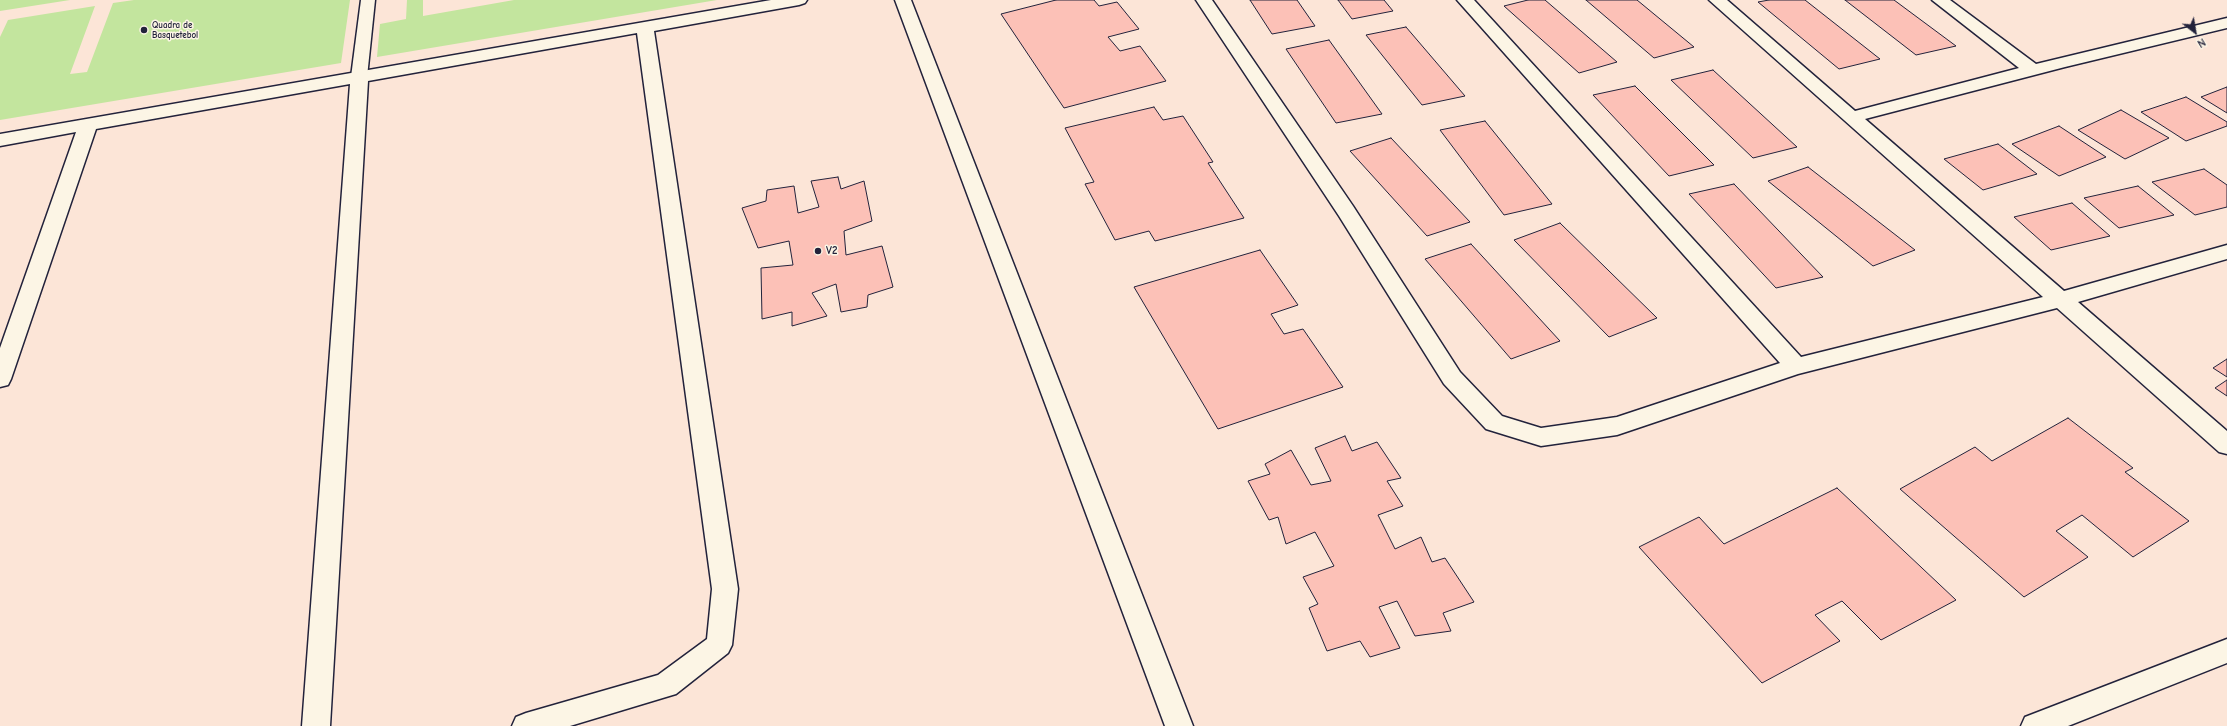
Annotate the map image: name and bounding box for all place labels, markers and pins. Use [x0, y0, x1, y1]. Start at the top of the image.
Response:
place label: Quadra de Basquetebol [152, 20, 198, 41]
marker: Quadra de Basquetebol [139, 25, 149, 35]
place label: V2 [826, 244, 837, 258]
marker: V2 [813, 246, 823, 256]

